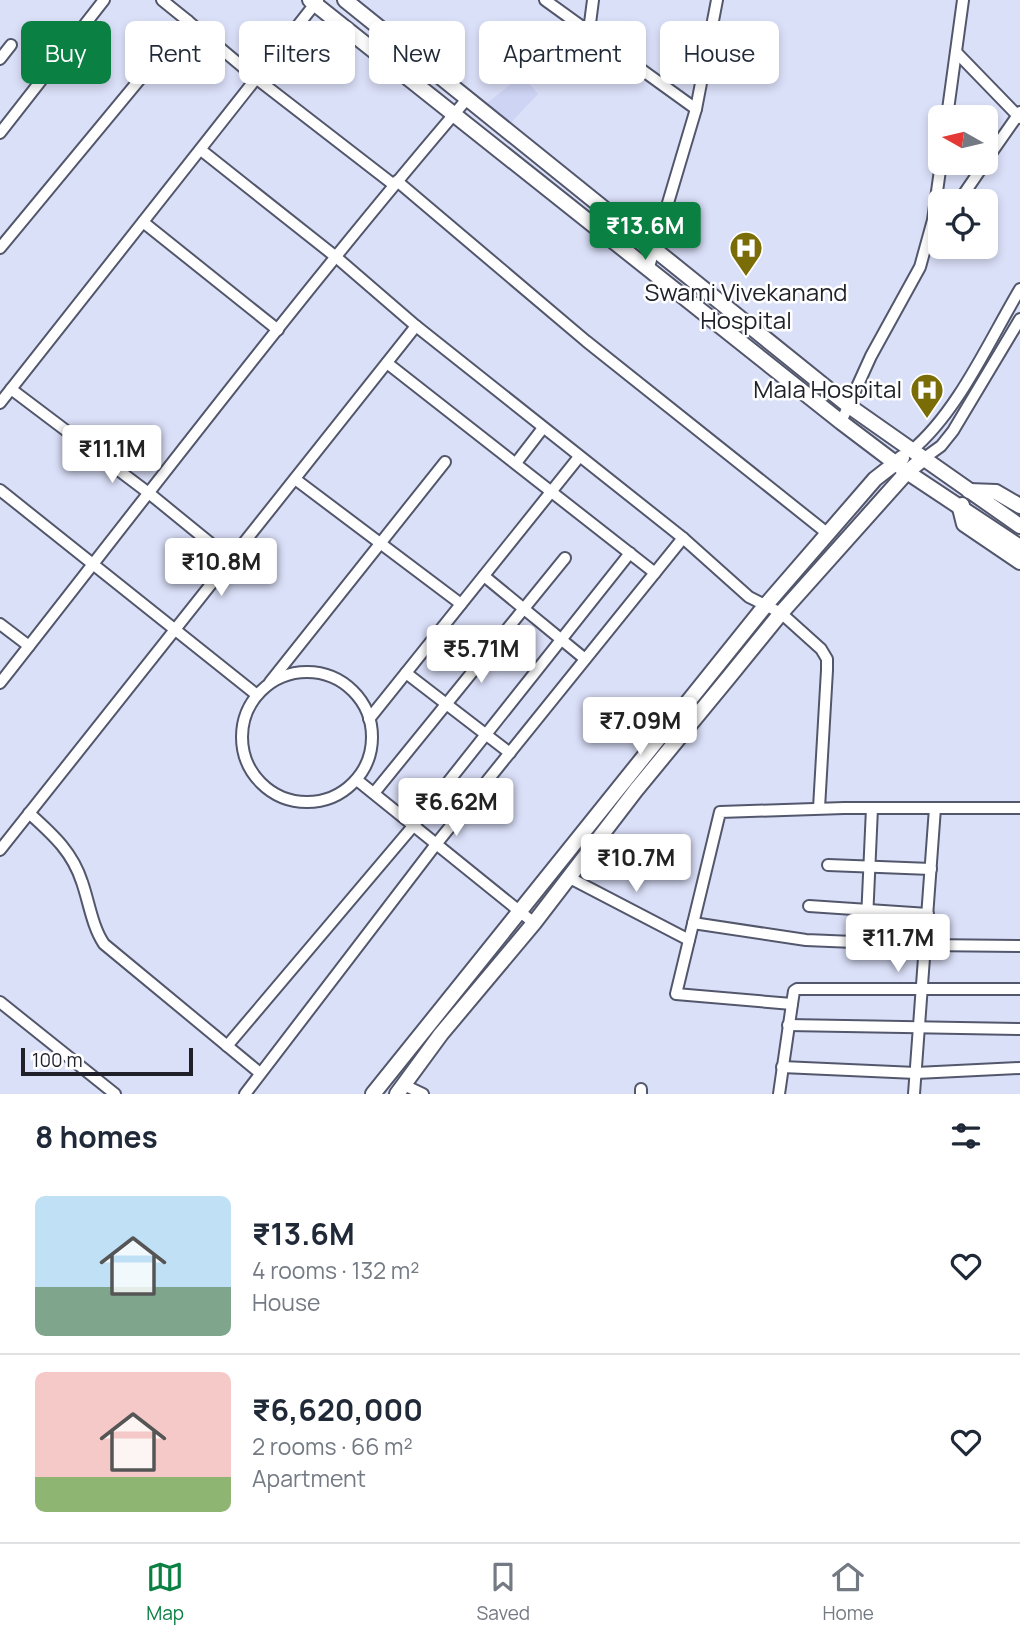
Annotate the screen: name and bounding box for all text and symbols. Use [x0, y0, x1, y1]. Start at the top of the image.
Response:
chip: Buy [21, 21, 111, 84]
chip: Rent [125, 21, 225, 84]
chip: Filters [239, 21, 355, 84]
chip: New [369, 21, 465, 84]
chip: Apartment [479, 21, 646, 84]
chip: House [660, 21, 779, 84]
north arrow [928, 105, 998, 175]
map controls [928, 105, 998, 259]
button: locate [928, 189, 998, 259]
pin: ₹13.6M [588, 202, 702, 262]
text: ₹13.6M [606, 209, 684, 241]
hospital icon: Swami Vivekanand Hospital [727, 229, 765, 278]
place label: Swami Vivekanand Hospital [644, 275, 848, 336]
hospital icon: Mala Hospital [908, 371, 946, 420]
place label: Mala Hospital [753, 372, 902, 405]
pin: ₹11.1M [55, 426, 169, 485]
text: ₹11.1M [78, 432, 146, 464]
pin: ₹10.8M [164, 538, 278, 598]
text: ₹10.8M [181, 545, 261, 577]
pin: ₹5.71M [424, 626, 538, 685]
text: ₹5.71M [443, 632, 519, 664]
pin: ₹7.09M [583, 698, 697, 757]
text: ₹7.09M [599, 704, 681, 736]
pin: ₹6.62M [399, 778, 513, 838]
text: ₹6.62M [414, 785, 498, 817]
pin: ₹10.7M [579, 834, 693, 894]
text: ₹10.7M [597, 841, 675, 873]
pin: ₹11.7M [841, 914, 955, 974]
text: ₹11.7M [862, 921, 934, 953]
scale bar [21, 1045, 192, 1077]
text: 100 m [32, 1047, 83, 1073]
text: 8 homes [35, 1116, 158, 1157]
icon: filters [947, 1117, 985, 1155]
text: ₹13.6M [252, 1213, 355, 1254]
icon: home [91, 1224, 175, 1308]
icon: heart [947, 1247, 985, 1285]
text: 4 rooms · 132 m² [252, 1254, 420, 1286]
text: House [252, 1286, 321, 1318]
text: ₹6,620,000 [252, 1389, 423, 1430]
icon: home [91, 1400, 175, 1484]
icon: heart [947, 1423, 985, 1461]
text: 2 rooms · 66 m² [252, 1430, 413, 1462]
text: Apartment [252, 1462, 366, 1494]
tab: Map [146, 1558, 184, 1626]
tab: Saved [477, 1558, 530, 1626]
tab: Home [822, 1558, 874, 1626]

